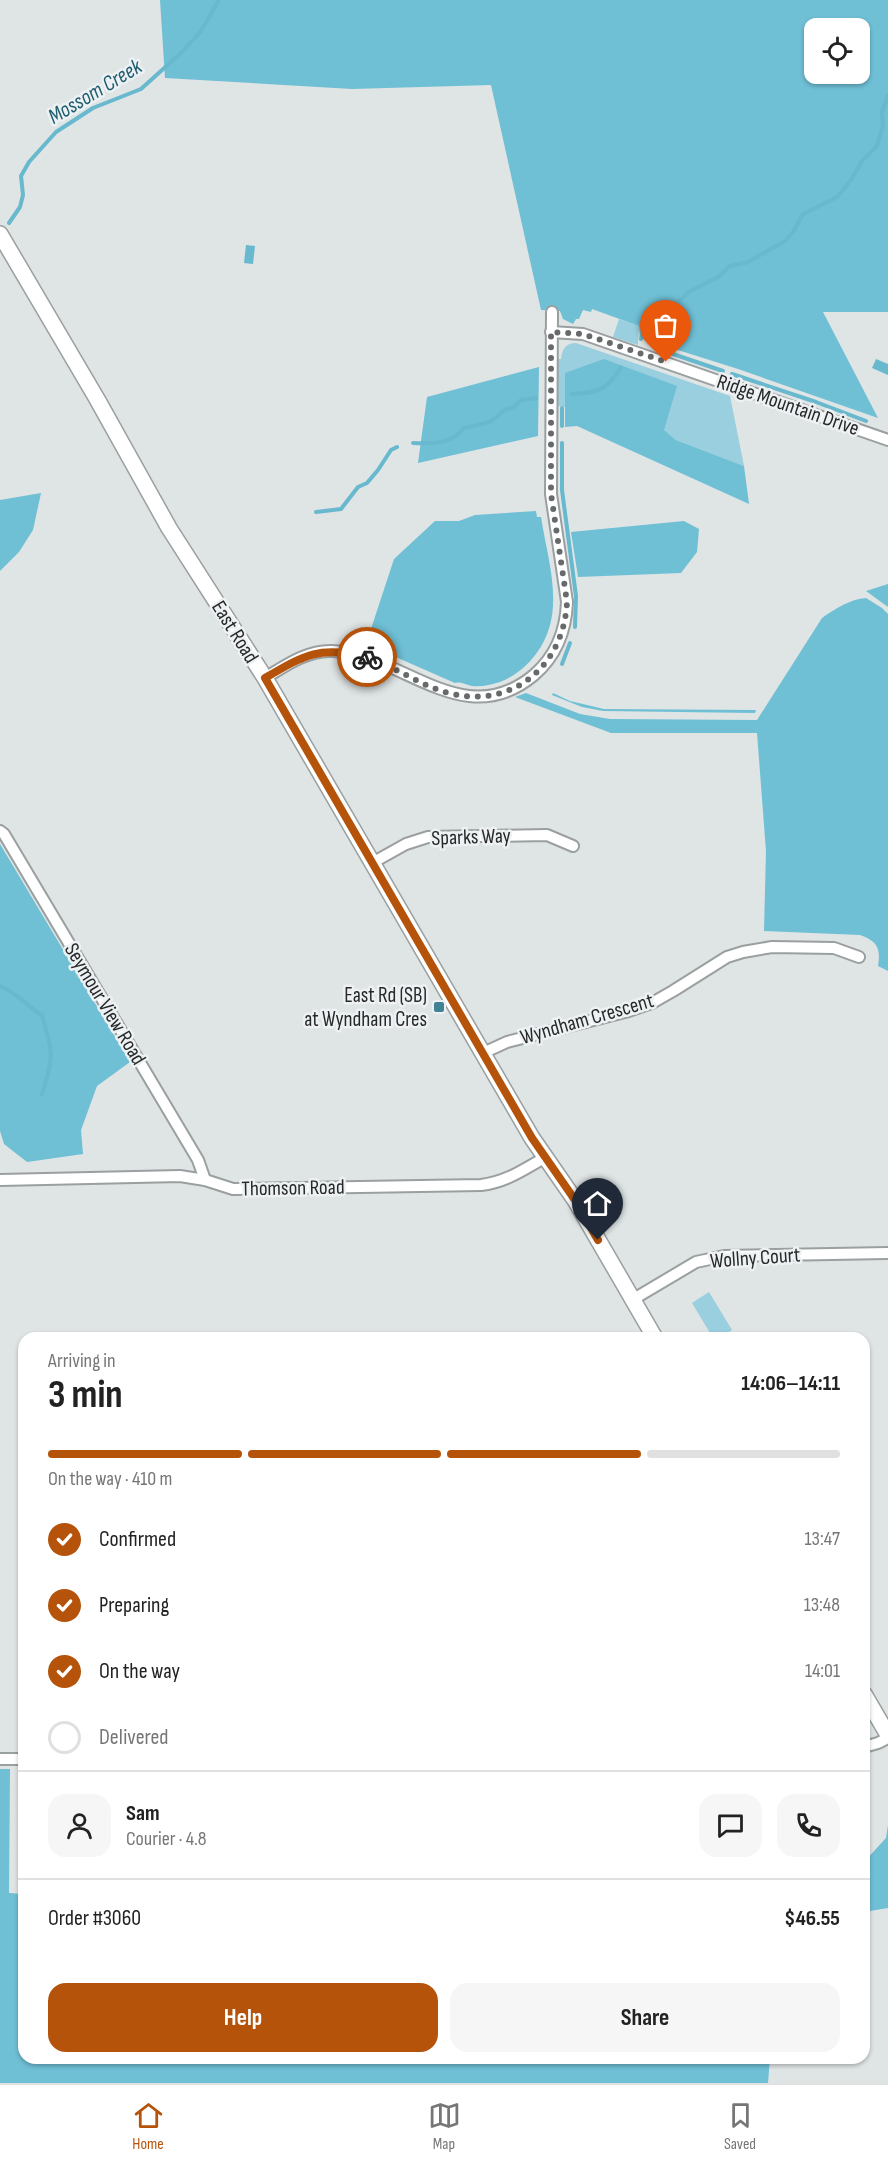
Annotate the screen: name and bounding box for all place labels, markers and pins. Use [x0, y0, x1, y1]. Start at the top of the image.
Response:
pin [640, 300, 691, 362]
place label: East Rd (SB) at Wyndham Cres [304, 983, 427, 1032]
marker: East Rd (SB) at Wyndham Cres [432, 1000, 446, 1014]
pin [572, 1178, 623, 1240]

